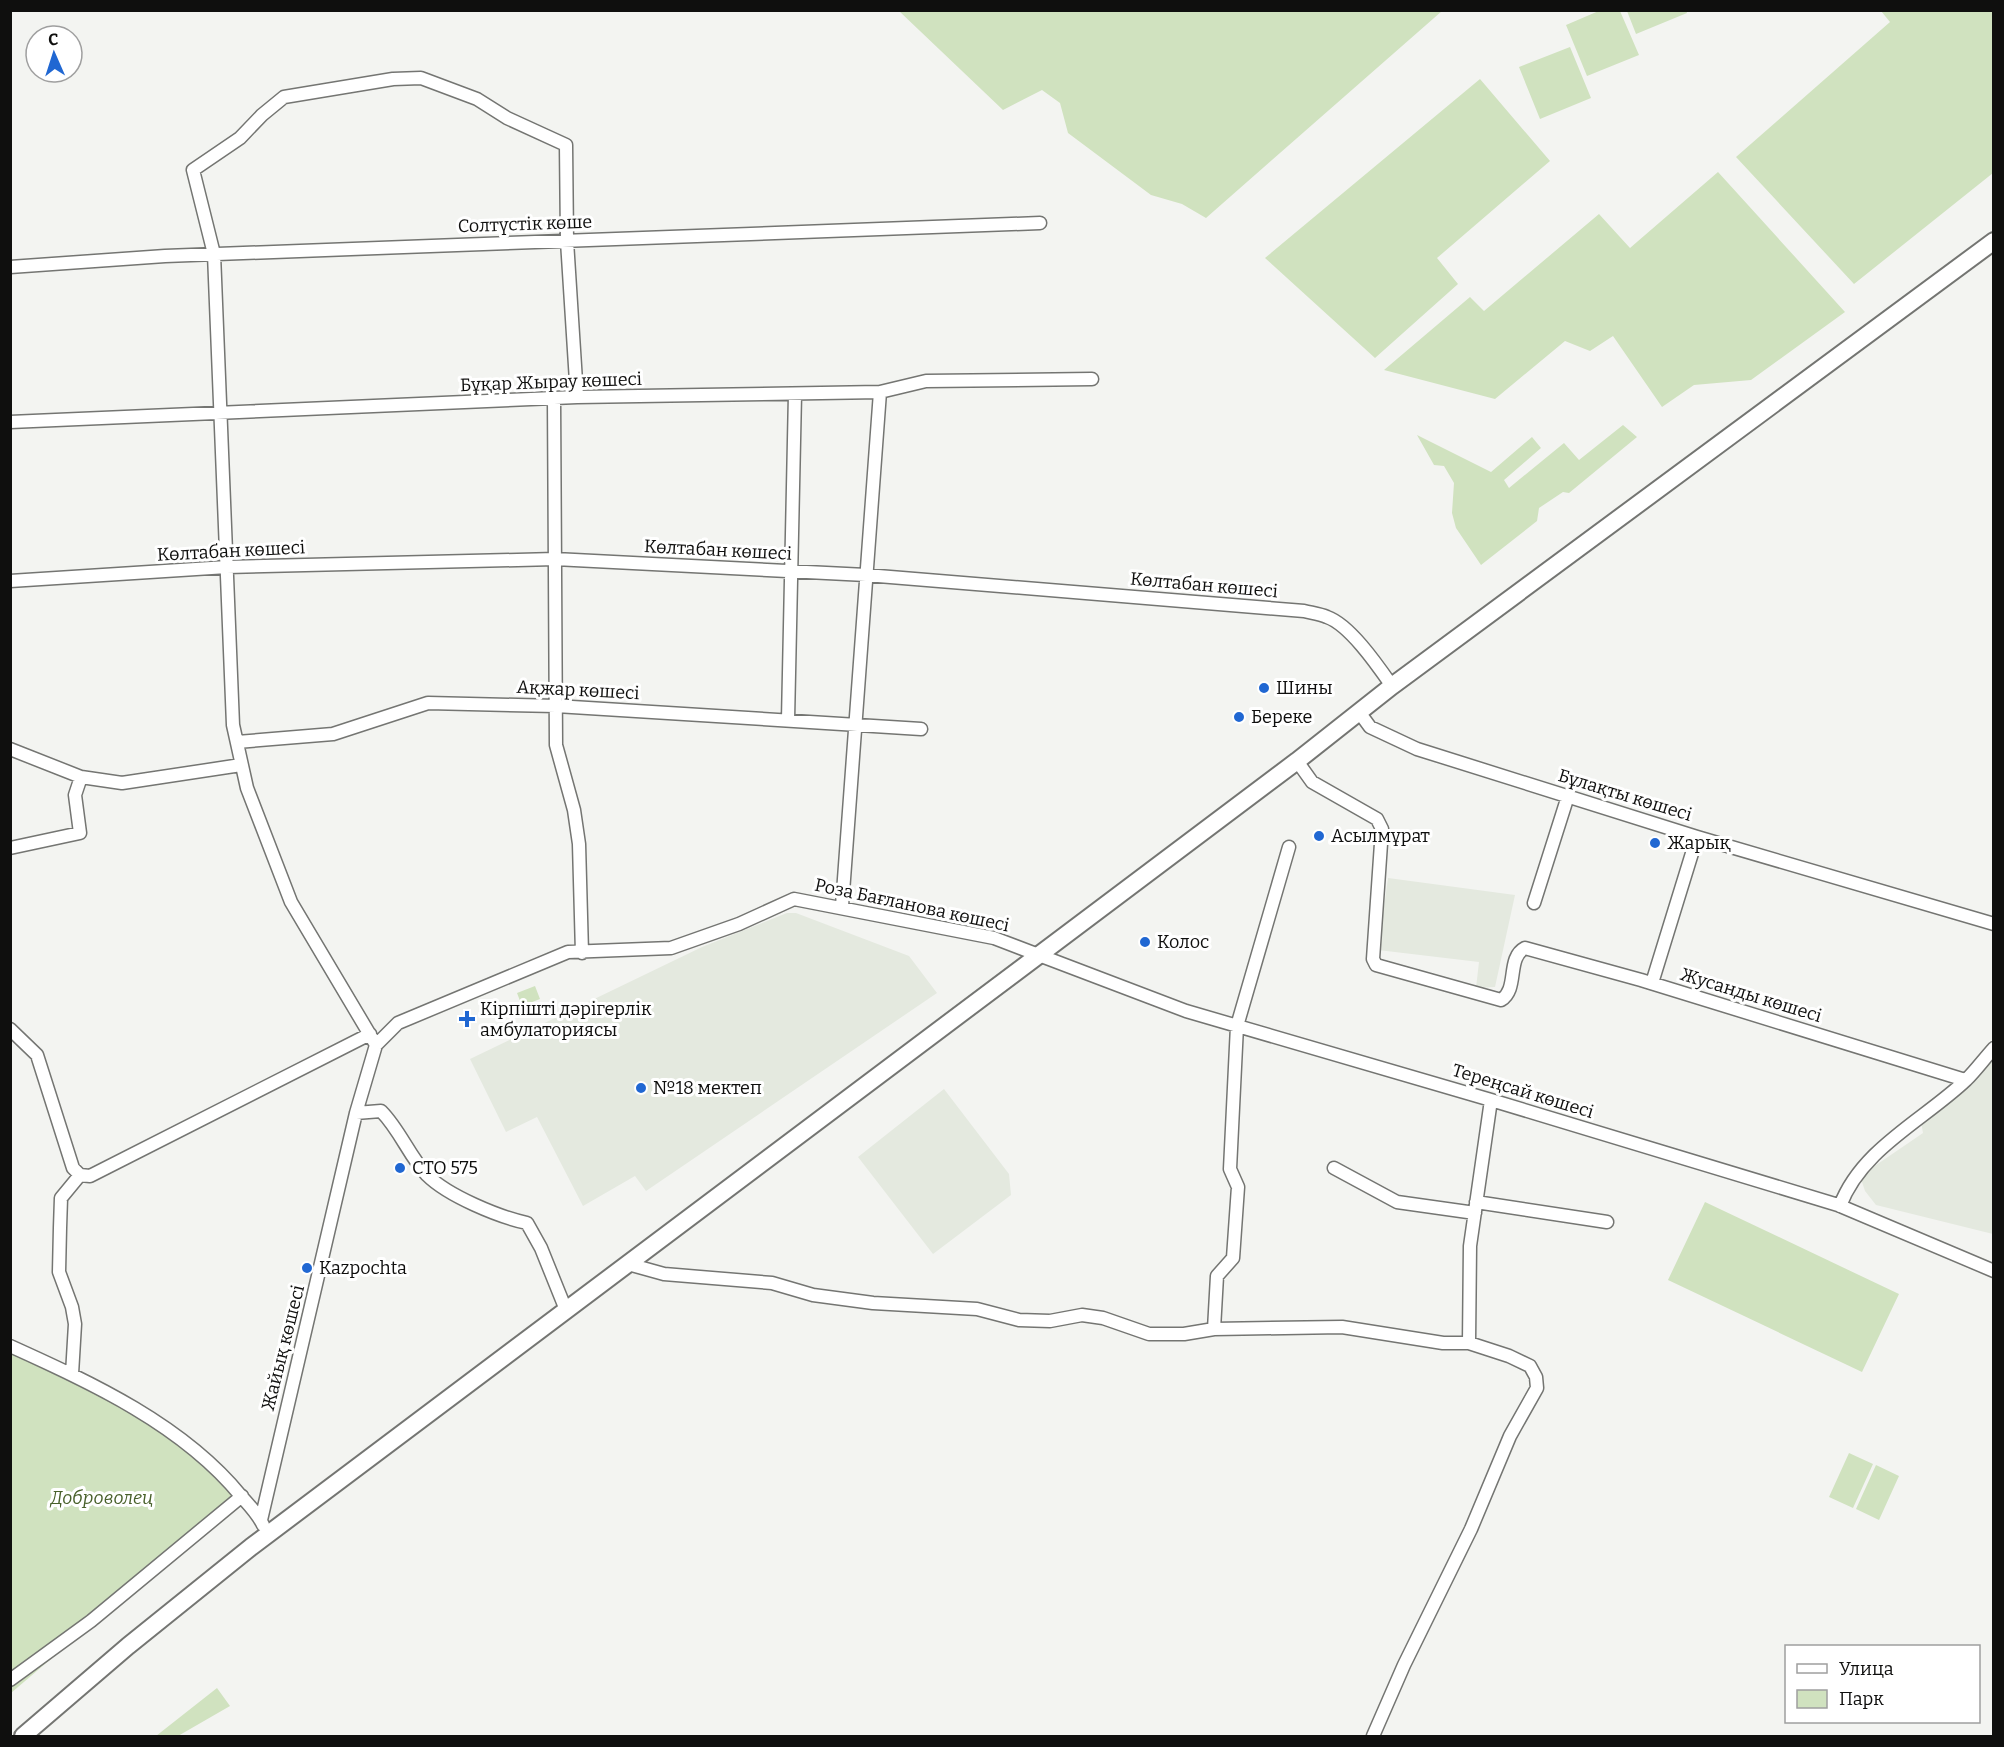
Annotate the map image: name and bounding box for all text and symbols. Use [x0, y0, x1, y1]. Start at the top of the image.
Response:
north arrow [24, 24, 84, 84]
text: С [48, 30, 59, 49]
street label: Солтүстік көше [457, 211, 593, 237]
street label: Бұқар Жырау көшесі [460, 368, 642, 396]
street label: Көлтабан көшесі [643, 535, 793, 565]
street label: Көлтабан көшесі [156, 536, 306, 566]
street label: Көлтабан көшесі [1129, 568, 1279, 602]
street label: Ақжар көшесі [516, 676, 640, 704]
place label: Шины [1276, 677, 1333, 699]
marker: Шины [1257, 681, 1271, 695]
place label: Береке [1251, 706, 1312, 728]
marker: Береке [1232, 710, 1246, 724]
street label: Бұлақты көшесі [1555, 764, 1695, 826]
place label: Асылмұрат [1331, 825, 1430, 847]
marker: Асылмұрат [1312, 829, 1326, 843]
place label: Жарық [1667, 832, 1730, 854]
marker: Жарық [1648, 836, 1662, 850]
street label: Роза Бағланова көшесі [813, 874, 1011, 936]
place label: Колос [1157, 931, 1209, 953]
marker: Колос [1138, 935, 1152, 949]
street label: Жусанды көшесі [1678, 963, 1824, 1027]
place label: Кірпішті дәрігерлік амбулаториясы [480, 998, 652, 1041]
marker: Кірпішті дәрігерлік амбулаториясы [458, 1010, 476, 1028]
street label: Тереңсай көшесі [1450, 1059, 1596, 1123]
place label: №18 мектеп [653, 1077, 762, 1099]
marker: №18 мектеп [634, 1081, 648, 1095]
place label: СТО 575 [412, 1157, 478, 1179]
marker: СТО 575 [393, 1161, 407, 1175]
place label: Kazpochta [319, 1257, 407, 1279]
marker: Kazpochta [300, 1261, 314, 1275]
street label: Жайық көшесі [257, 1283, 309, 1413]
park label: Доброволец [49, 1487, 153, 1509]
legend [1785, 1645, 1980, 1723]
text: Улица [1839, 1658, 1894, 1680]
text: Парк [1839, 1688, 1884, 1710]

